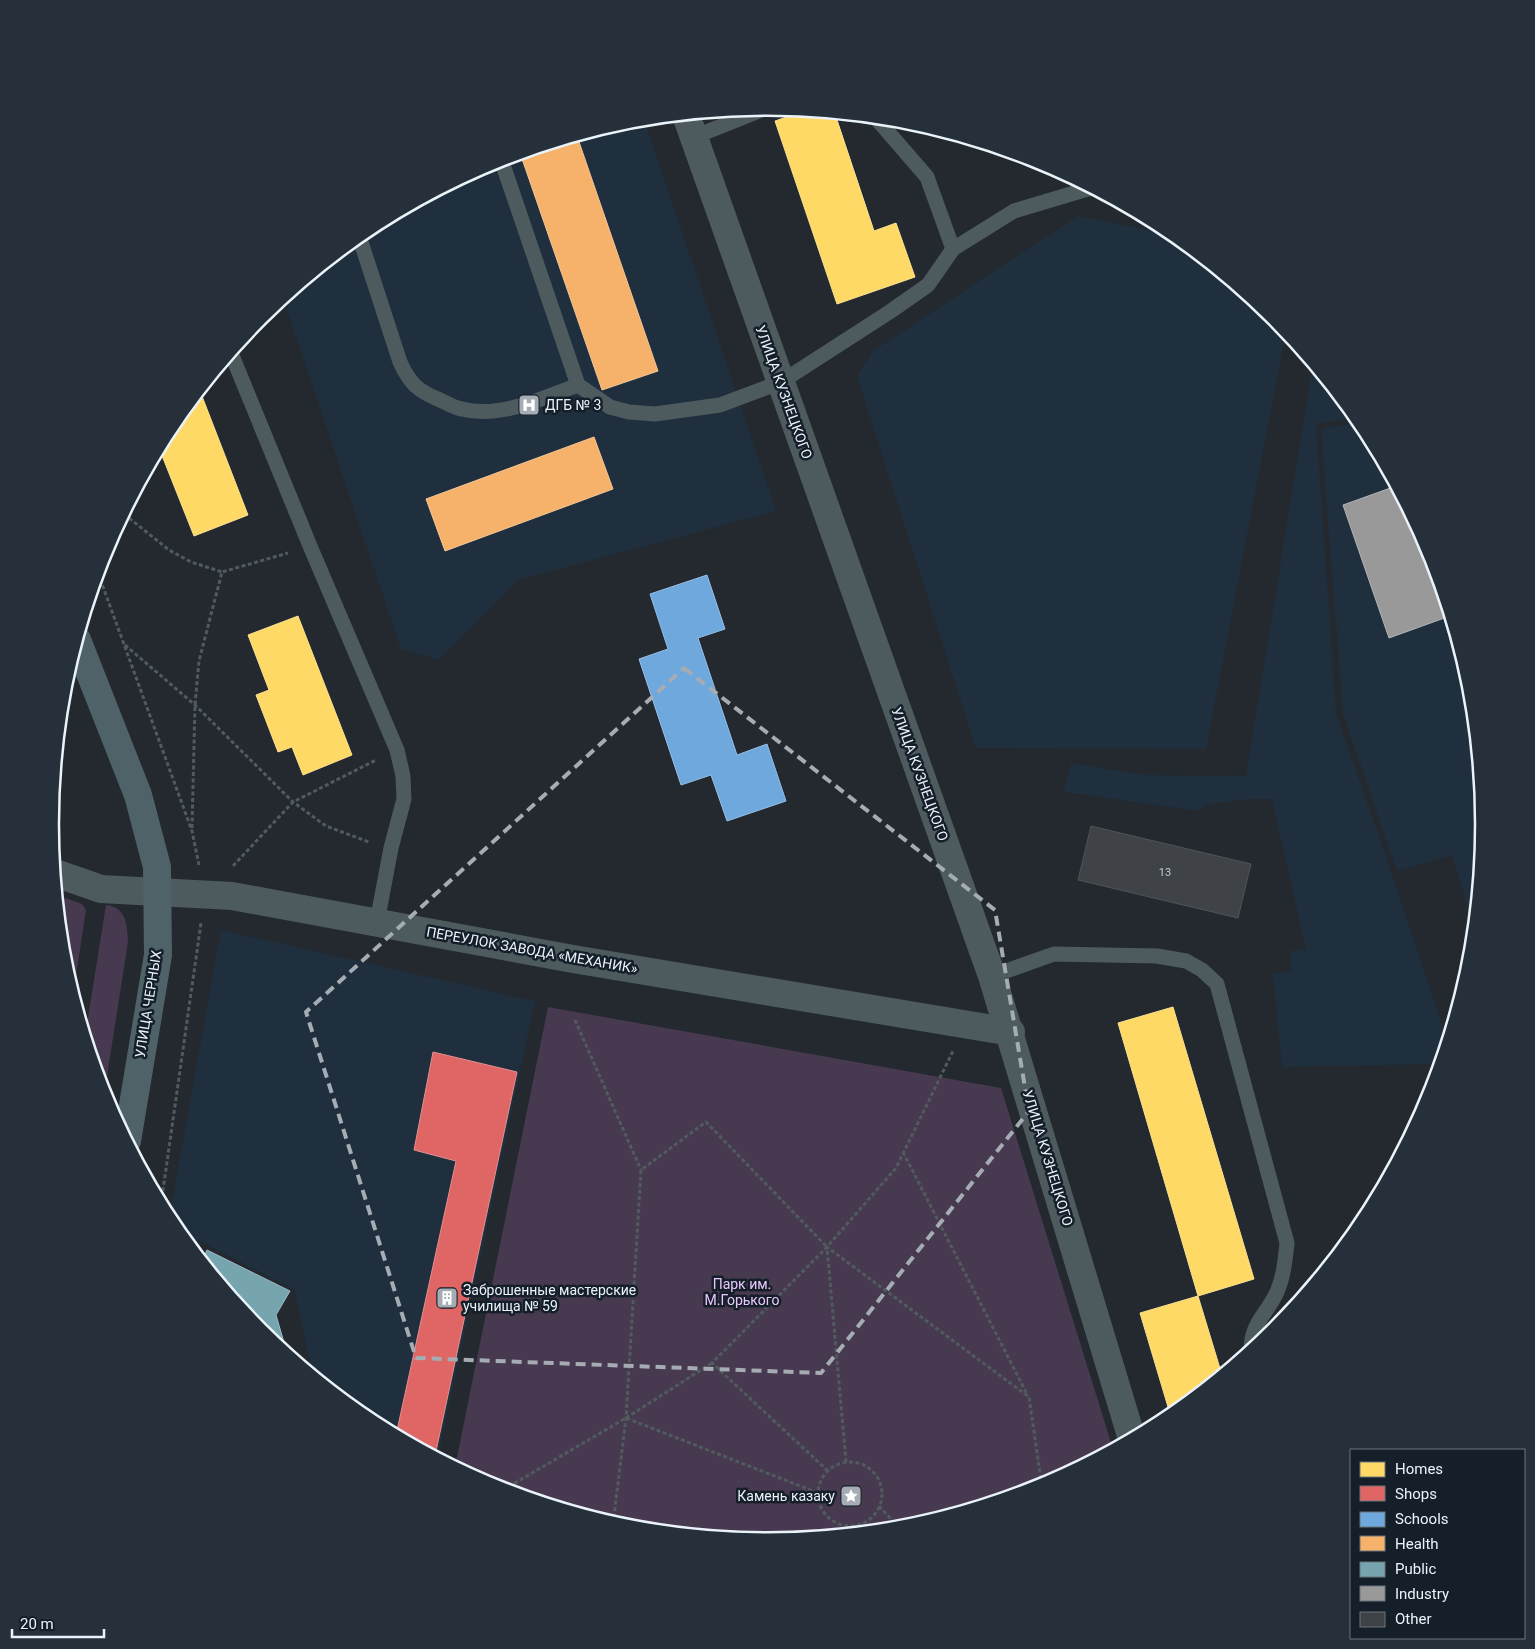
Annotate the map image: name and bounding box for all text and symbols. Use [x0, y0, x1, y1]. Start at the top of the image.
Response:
street label: УЛИЦА КУЗНЕЦКОГО [752, 323, 816, 461]
hospital icon: ДГБ № 3 [517, 393, 541, 417]
place label: ДГБ № 3 [545, 397, 601, 413]
street label: УЛИЦА КУЗНЕЦКОГО [888, 705, 952, 843]
house number: 13 [1159, 866, 1171, 879]
street label: ПЕРЕУЛОК ЗАВОДА «МЕХАНИК» [425, 924, 639, 977]
street label: УЛИЦА ЧЕРНЫХ [132, 949, 164, 1059]
street label: УЛИЦА КУЗНЕЦКОГО [1020, 1088, 1076, 1228]
park label: Парк им. М.Горького [705, 1276, 780, 1308]
place label: Заброшенные мастерские училища № 59 [463, 1282, 636, 1314]
building icon: Заброшенные мастерские училища № 59 [435, 1286, 459, 1310]
legend [1350, 1449, 1525, 1639]
text: Homes [1395, 1460, 1443, 1478]
place icon: Камень казаку [839, 1484, 863, 1508]
text: Shops [1395, 1485, 1437, 1503]
place label: Камень казаку [737, 1488, 835, 1504]
text: Schools [1395, 1510, 1449, 1528]
text: Health [1395, 1535, 1439, 1553]
text: Public [1395, 1560, 1436, 1578]
text: Industry [1395, 1585, 1449, 1603]
scale bar [12, 1606, 105, 1638]
text: Other [1395, 1610, 1432, 1628]
text: 20 m [20, 1615, 54, 1633]

